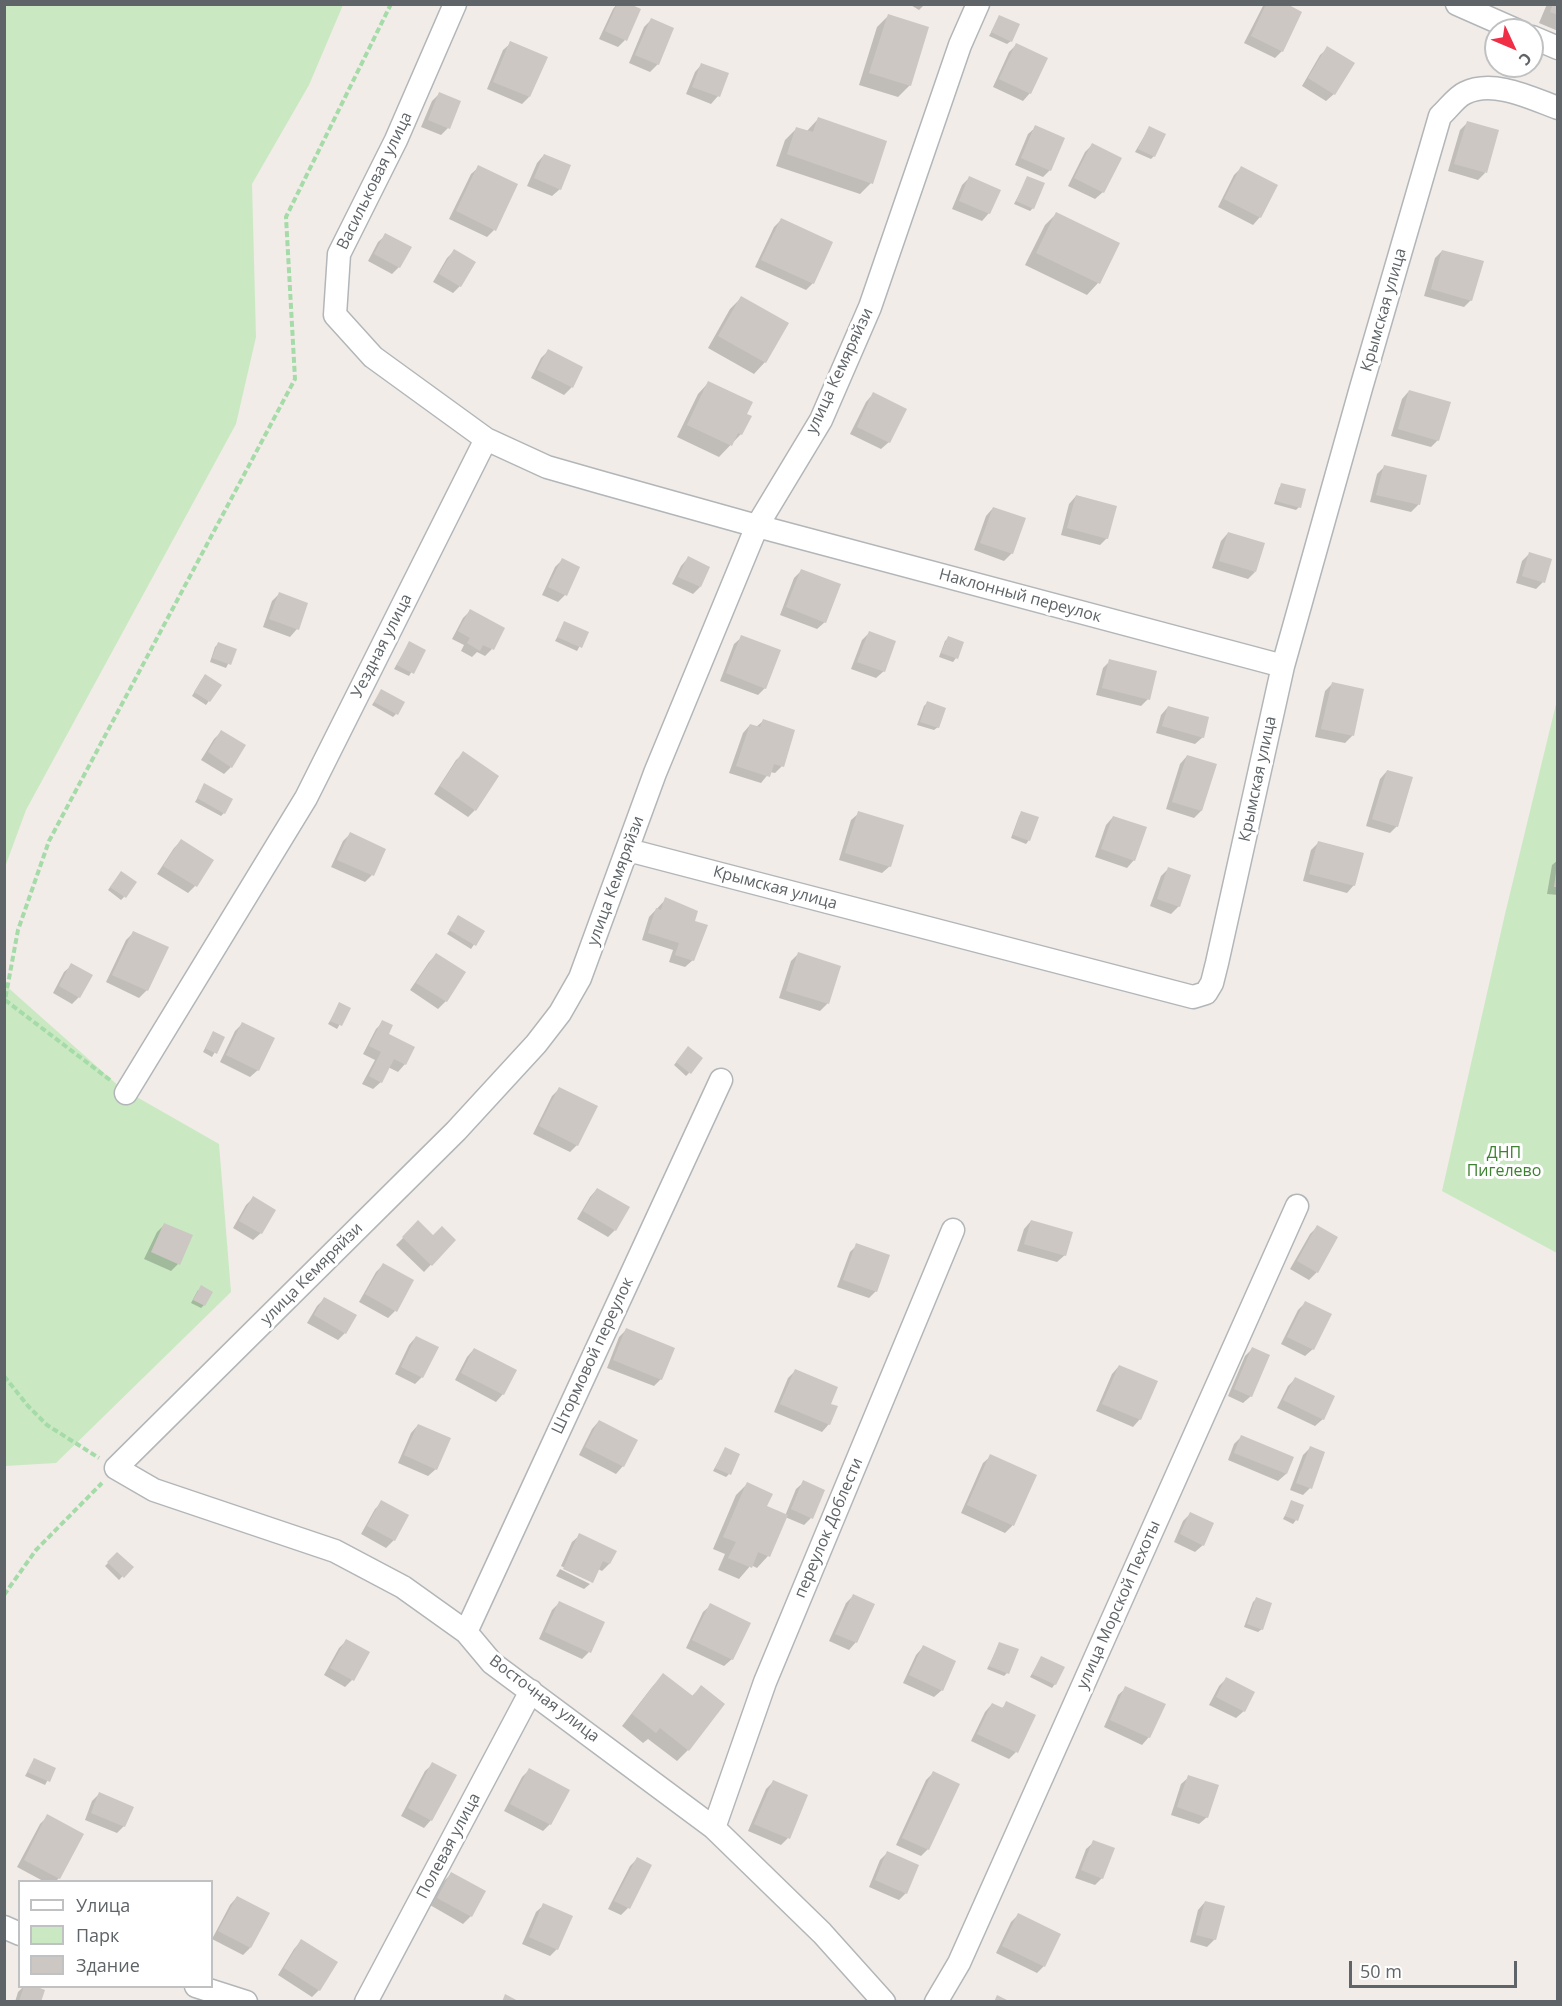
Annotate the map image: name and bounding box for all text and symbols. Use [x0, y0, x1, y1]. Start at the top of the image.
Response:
north arrow [1484, 18, 1544, 78]
text: С [1514, 48, 1537, 70]
street label: Васильковая улица [333, 109, 417, 253]
street label: Крымская улица [1357, 246, 1411, 374]
street label: улица Кемяряйзи [802, 305, 878, 437]
street label: Наклонный переулок [937, 565, 1103, 627]
street label: Уездная улица [348, 591, 416, 701]
street label: Крымская улица [1235, 715, 1281, 843]
street label: улица Кемяряйзи [584, 814, 648, 948]
street label: Крымская улица [711, 862, 839, 914]
park label: ДНП Пигелево [1467, 1143, 1541, 1181]
street label: улица Кемяряйзи [257, 1219, 367, 1329]
street label: Штормовой переулок [548, 1275, 638, 1437]
street label: переулок Доблести [791, 1455, 867, 1601]
street label: улица Морской Пехоты [1073, 1518, 1165, 1692]
street label: Восточная улица [485, 1651, 603, 1747]
street label: Полевая улица [413, 1790, 485, 1902]
legend [18, 1880, 213, 1988]
text: Улица [76, 1893, 130, 1917]
text: Парк [76, 1923, 119, 1947]
scale bar [1352, 1949, 1520, 1987]
text: Здание [76, 1953, 140, 1977]
text: 50 m [1360, 1959, 1402, 1983]

